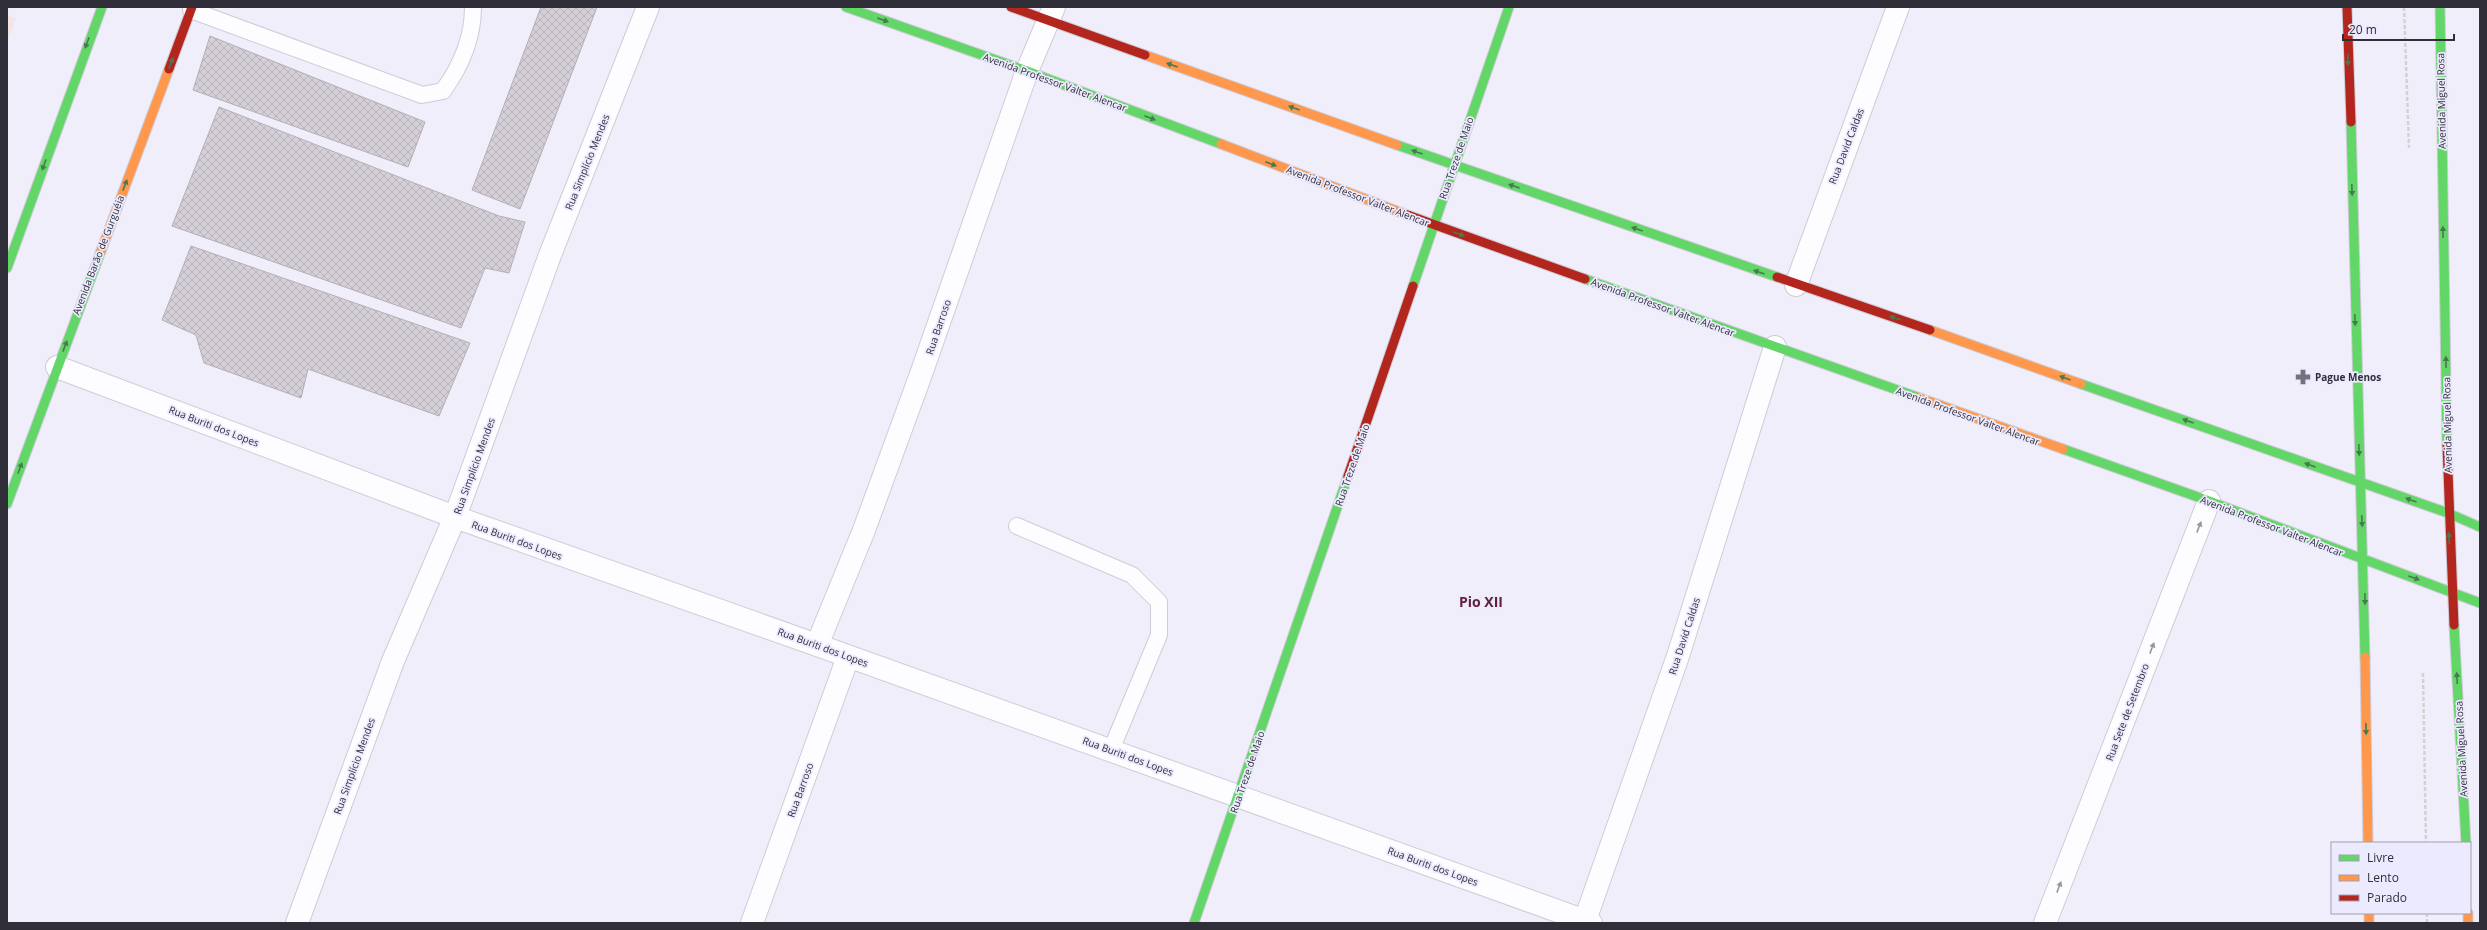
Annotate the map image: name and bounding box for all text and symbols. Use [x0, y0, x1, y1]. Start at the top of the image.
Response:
scale bar [2343, 16, 2454, 42]
one-way arrow [877, 17, 889, 23]
text: 20 m [2349, 21, 2377, 38]
one-way arrow [84, 37, 90, 49]
street label: Avenida Professor Valter Alencar [981, 49, 1129, 115]
street label: Avenida Miguel Rosa [2433, 53, 2449, 149]
one-way arrow [2345, 54, 2352, 66]
one-way arrow [168, 56, 174, 68]
one-way arrow [1166, 62, 1178, 68]
one-way arrow [1288, 105, 1300, 111]
street label: Rua David Caldas [1825, 106, 1867, 186]
street label: Rua Simplício Mendes [561, 112, 613, 212]
one-way arrow [1144, 115, 1156, 121]
street label: Rua Treze de Maio [1435, 115, 1477, 201]
one-way arrow [1411, 149, 1423, 155]
one-way arrow [40, 160, 46, 172]
one-way arrow [1266, 161, 1278, 167]
street label: Avenida Professor Valter Alencar [1284, 162, 1432, 230]
one-way arrow [123, 178, 129, 190]
one-way arrow [1507, 183, 1519, 189]
one-way arrow [2349, 184, 2355, 197]
street label: Avenida Barão de Gurguéia [69, 193, 127, 317]
one-way arrow [1630, 226, 1642, 232]
one-way arrow [2440, 226, 2447, 238]
one-way arrow [1453, 231, 1465, 237]
one-way arrow [1753, 269, 1765, 275]
street label: Avenida Professor Valter Alencar [1589, 274, 1737, 340]
street label: Rua Barroso [922, 298, 954, 356]
one-way arrow [2352, 314, 2359, 326]
one-way arrow [1889, 315, 1901, 321]
one-way arrow [62, 339, 68, 351]
one-way arrow [2442, 356, 2449, 368]
pharmacy icon: Pague Menos [2294, 368, 2312, 386]
place label: Pague Menos [2315, 370, 2381, 384]
one-way arrow [2059, 374, 2071, 380]
street label: Avenida Miguel Rosa [2439, 377, 2455, 473]
street label: Avenida Professor Valter Alencar [1894, 383, 2042, 449]
street label: Rua Buriti dos Lopes [167, 402, 261, 450]
street label: Rua Simplício Mendes [450, 415, 498, 516]
one-way arrow [2181, 418, 2193, 424]
street label: Rua Treze de Maio [1331, 422, 1373, 508]
one-way arrow [2356, 444, 2362, 457]
one-way arrow [18, 461, 24, 473]
one-way arrow [2304, 461, 2316, 467]
street label: Avenida Professor Valter Alencar [2198, 492, 2346, 560]
one-way arrow [2405, 497, 2417, 503]
one-way arrow [2359, 515, 2365, 528]
street label: Rua Buriti dos Lopes [470, 517, 565, 563]
one-way arrow [2196, 520, 2202, 532]
one-way arrow [2446, 532, 2453, 544]
one-way arrow [2408, 575, 2420, 581]
district label: Pio XII [1459, 592, 1503, 611]
one-way arrow [2361, 593, 2368, 605]
street label: Rua David Caldas [1665, 595, 1703, 676]
street label: Rua Buriti dos Lopes [776, 624, 871, 670]
one-way arrow [2149, 642, 2155, 654]
street label: Rua Sete de Setembro [2102, 661, 2152, 763]
one-way arrow [2454, 672, 2461, 684]
street label: Avenida Miguel Rosa [2451, 701, 2471, 797]
street label: Rua Simplício Mendes [330, 715, 378, 816]
one-way arrow [2363, 723, 2369, 736]
street label: Rua Treze de Maio [1226, 729, 1268, 815]
street label: Rua Buriti dos Lopes [1081, 733, 1176, 779]
street label: Rua Barroso [784, 761, 816, 819]
legend [2331, 842, 2471, 914]
street label: Rua Buriti dos Lopes [1386, 843, 1481, 889]
text: Livre [2367, 849, 2394, 866]
text: Lento [2367, 869, 2399, 886]
one-way arrow [2056, 880, 2062, 892]
text: Parado [2367, 889, 2407, 906]

